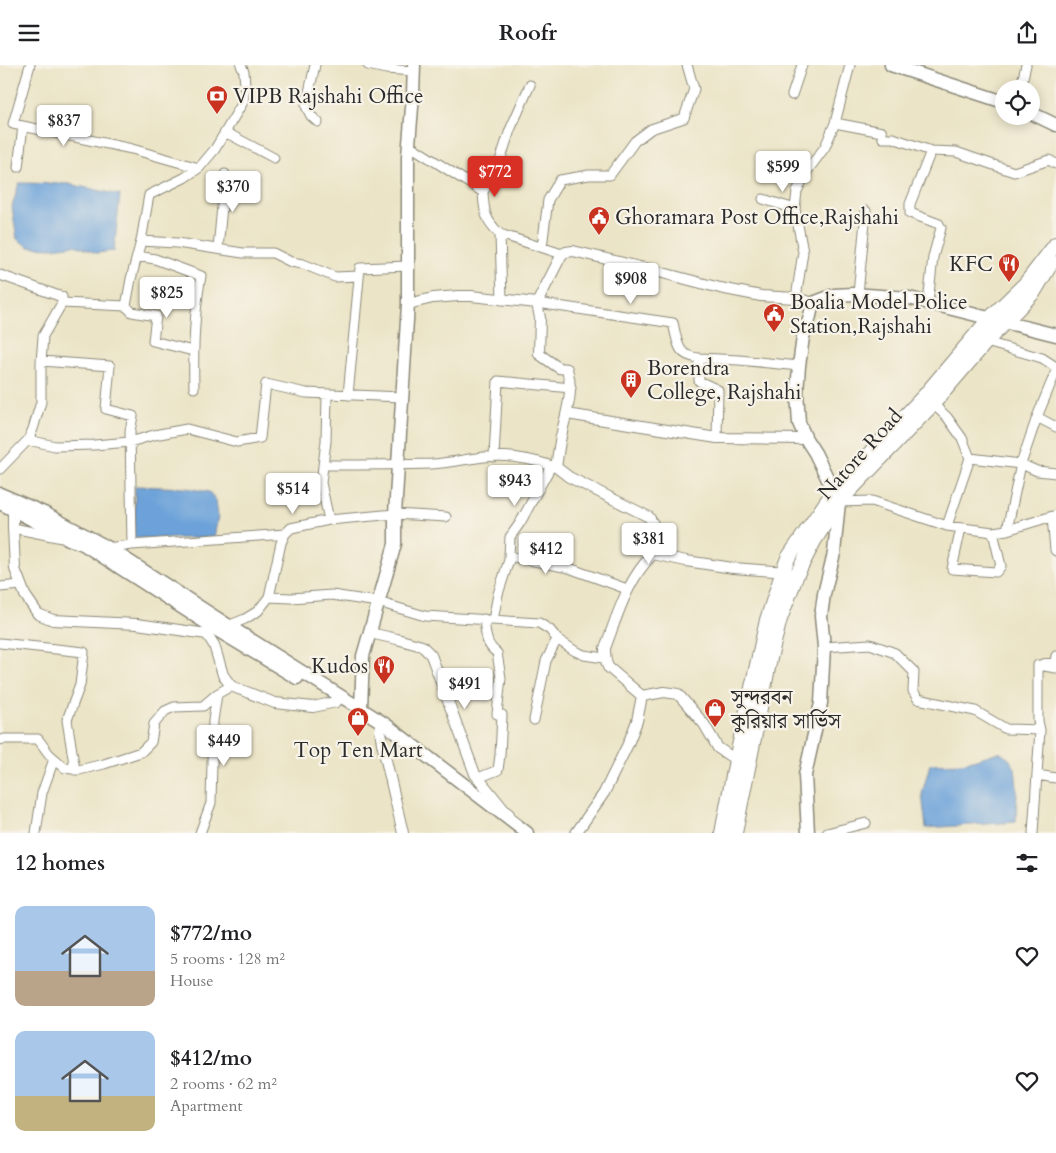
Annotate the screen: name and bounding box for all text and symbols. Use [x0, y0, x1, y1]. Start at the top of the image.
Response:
text: Roofr [499, 18, 557, 48]
icon: menu [15, 19, 43, 47]
icon: share [1013, 19, 1041, 47]
map controls [995, 80, 1040, 125]
button: locate [995, 80, 1040, 125]
place label: VIPB Rajshahi Office [233, 82, 424, 111]
bank icon: VIPB Rajshahi Office [205, 84, 229, 115]
pin: $837 [34, 104, 94, 147]
text: $837 [48, 110, 80, 132]
pin: $599 [753, 151, 813, 193]
pin: $772 [465, 155, 525, 198]
text: $599 [767, 156, 799, 178]
text: $772 [479, 161, 511, 183]
pin: $370 [203, 171, 263, 213]
text: $370 [217, 176, 249, 198]
place label: Ghoramara Post Office,Rajshahi [615, 203, 899, 232]
public building icon: Ghoramara Post Office,Rajshahi [587, 205, 611, 236]
place label: KFC [949, 250, 993, 279]
restaurant icon: KFC [997, 252, 1021, 283]
pin: $908 [601, 263, 661, 305]
text: $908 [615, 268, 647, 290]
pin: $825 [137, 277, 197, 319]
text: $825 [151, 282, 183, 304]
place label: Boalia Model Police Station,Rajshahi [790, 288, 968, 341]
public building icon: Boalia Model Police Station,Rajshahi [762, 302, 786, 333]
place label: Borendra College, Rajshahi [647, 354, 802, 407]
building icon: Borendra College, Rajshahi [619, 368, 643, 399]
street label: Natore Road [811, 402, 909, 506]
pin: $943 [485, 465, 545, 507]
text: $943 [499, 470, 531, 492]
pin: $514 [263, 473, 323, 515]
text: $514 [277, 478, 309, 500]
pin: $381 [619, 523, 679, 565]
text: $381 [633, 528, 665, 550]
pin: $412 [516, 533, 576, 575]
text: $412 [530, 538, 562, 560]
place label: Kudos [311, 652, 368, 681]
restaurant icon: Kudos [372, 654, 396, 685]
pin: $491 [435, 667, 495, 710]
text: $491 [449, 673, 481, 695]
place label: সুন্দরবন কুরিয়ার সার্ভিস [730, 683, 842, 736]
shop icon: সুন্দরবন কুরিয়ার সার্ভিস [703, 697, 727, 728]
shop icon: Top Ten Mart [346, 706, 370, 737]
pin: $449 [194, 725, 254, 767]
text: $449 [208, 730, 240, 752]
place label: Top Ten Mart [293, 736, 423, 765]
text: 12 homes [15, 849, 105, 878]
icon: filters [1013, 849, 1041, 877]
text: $772/mo [170, 919, 252, 948]
icon: home [55, 926, 115, 986]
icon: heart [1013, 942, 1041, 970]
text: 5 rooms · 128 m² [170, 948, 285, 970]
text: House [170, 970, 213, 992]
text: $412/mo [170, 1044, 252, 1073]
icon: home [55, 1051, 115, 1111]
icon: heart [1013, 1067, 1041, 1095]
text: 2 rooms · 62 m² [170, 1073, 277, 1095]
text: Apartment [170, 1095, 243, 1117]

